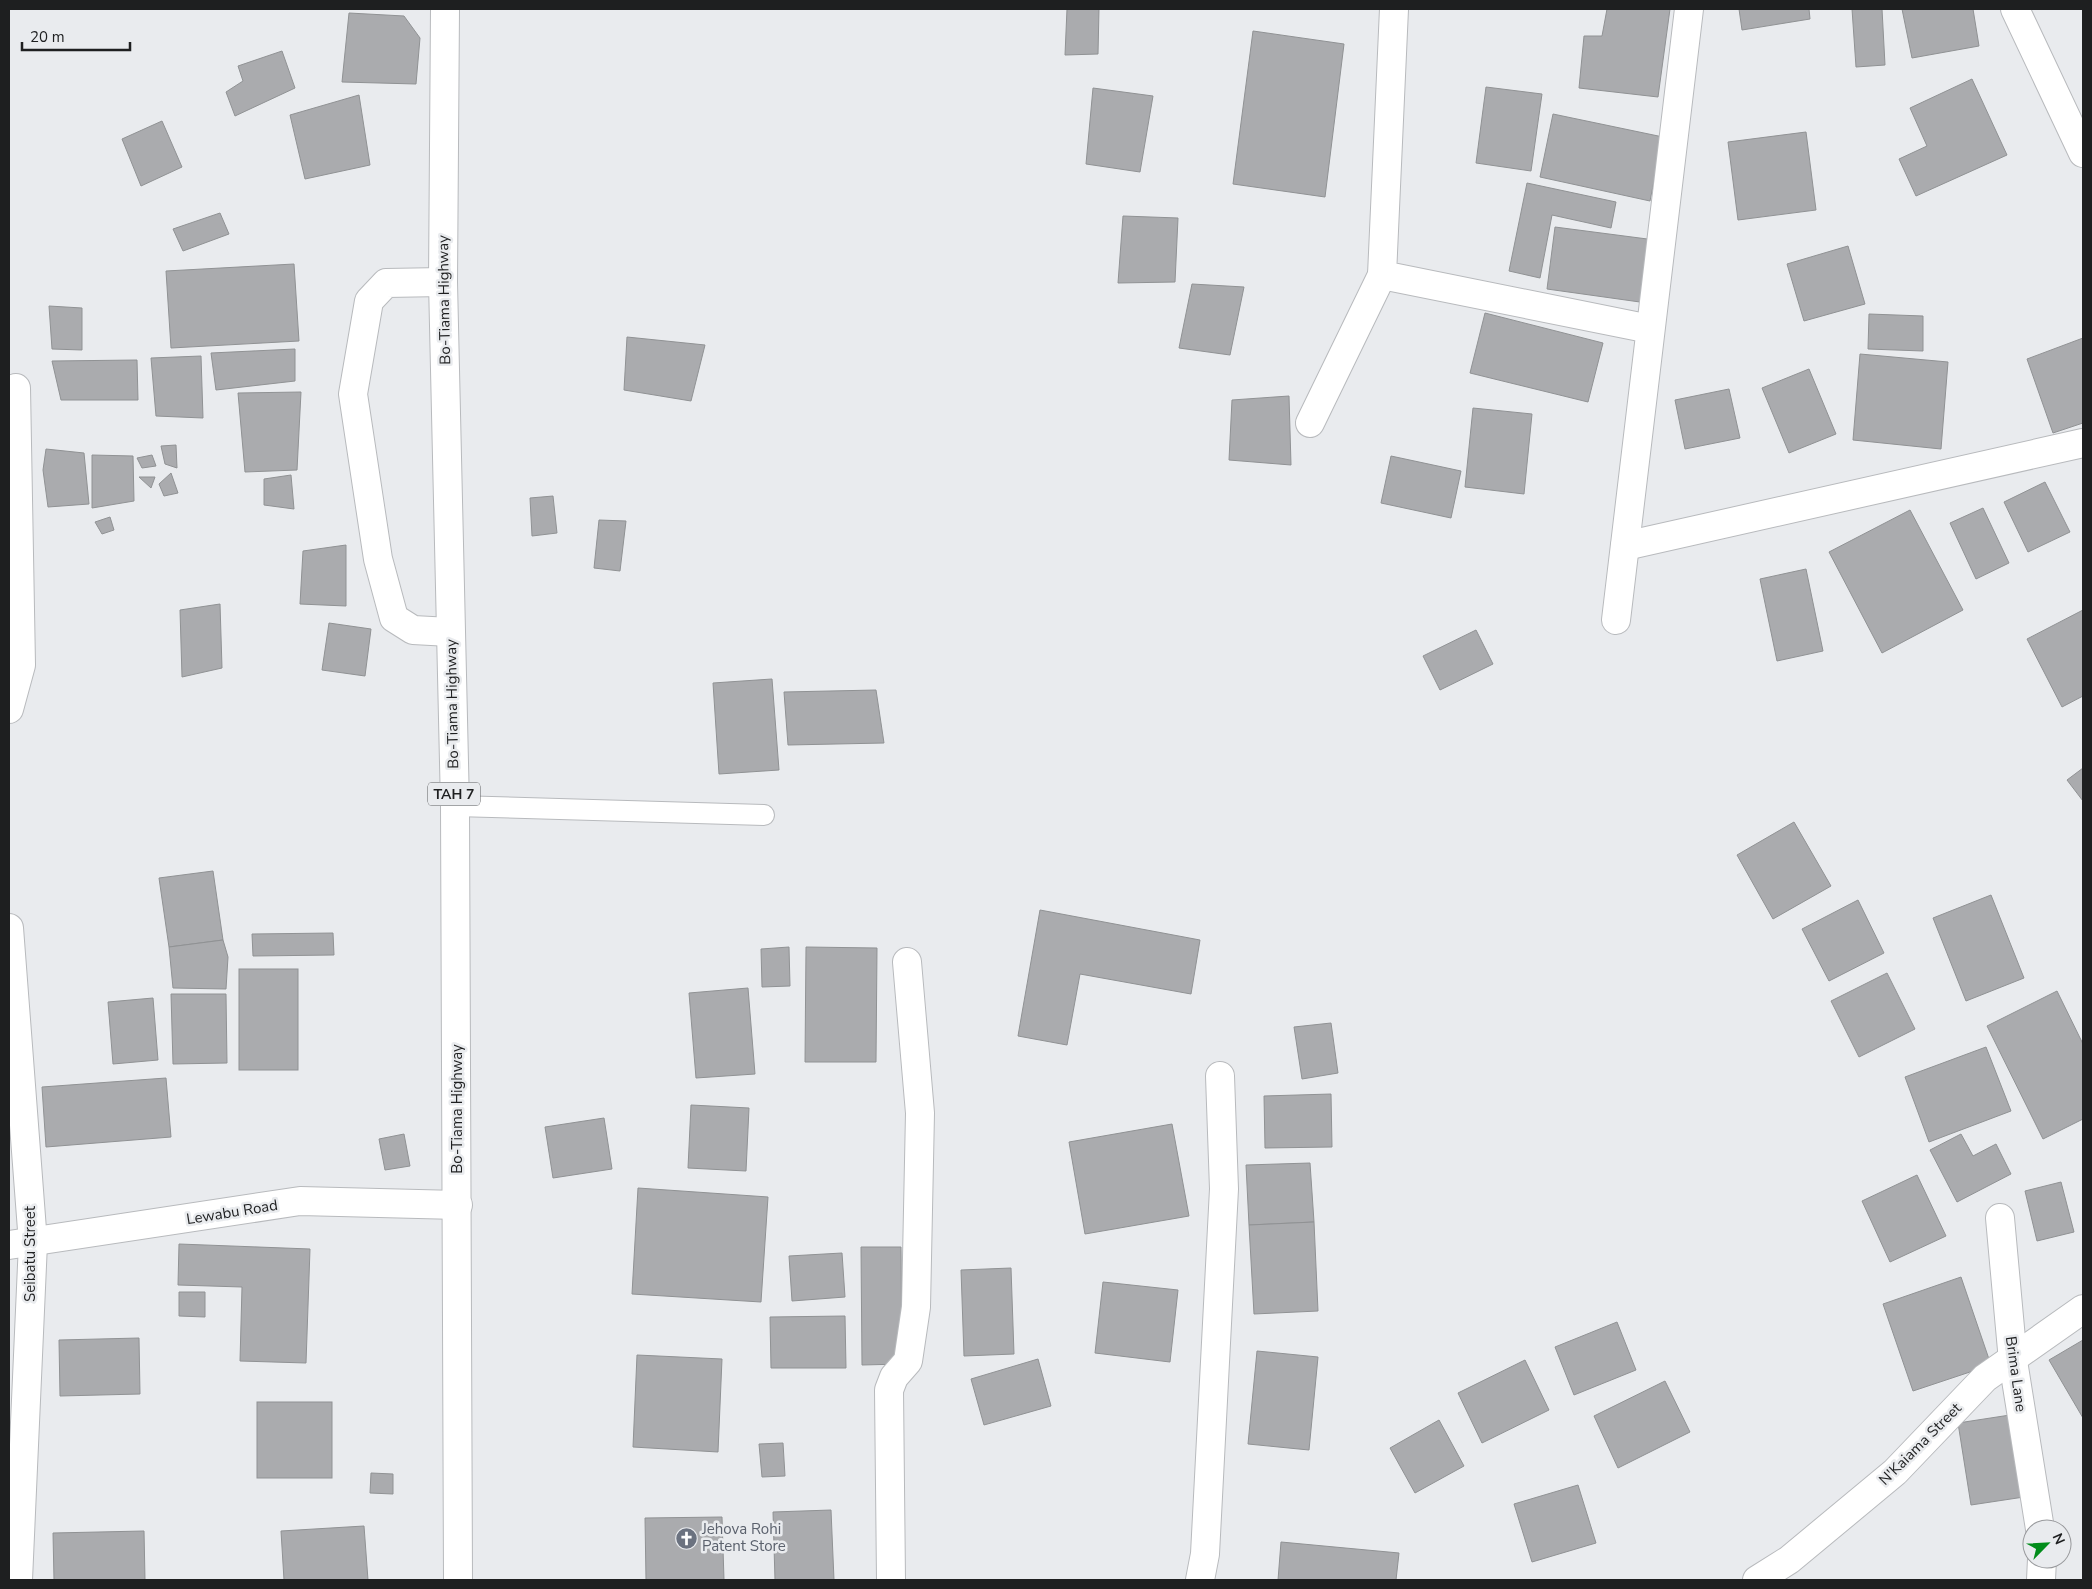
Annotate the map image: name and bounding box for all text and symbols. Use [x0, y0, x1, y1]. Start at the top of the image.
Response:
scale bar [22, 20, 130, 52]
text: 20 m [30, 27, 65, 47]
street label: Bo-Tiama Highway [433, 235, 455, 365]
street label: Bo-Tiama Highway [441, 639, 463, 769]
road number: TAH 7 [428, 782, 480, 806]
street label: Bo-Tiama Highway [447, 1044, 467, 1174]
street label: Lewabu Road [185, 1195, 279, 1229]
street label: Seibatu Street [20, 1205, 40, 1302]
street label: Brima Lane [2001, 1335, 2031, 1413]
street label: N'Kaiama Street [1874, 1398, 1966, 1490]
place label: Jehova Rohi Patent Store [701, 1519, 786, 1556]
north arrow [2022, 1519, 2072, 1569]
church icon: Jehova Rohi Patent Store [674, 1526, 698, 1550]
text: N [2048, 1530, 2069, 1548]

